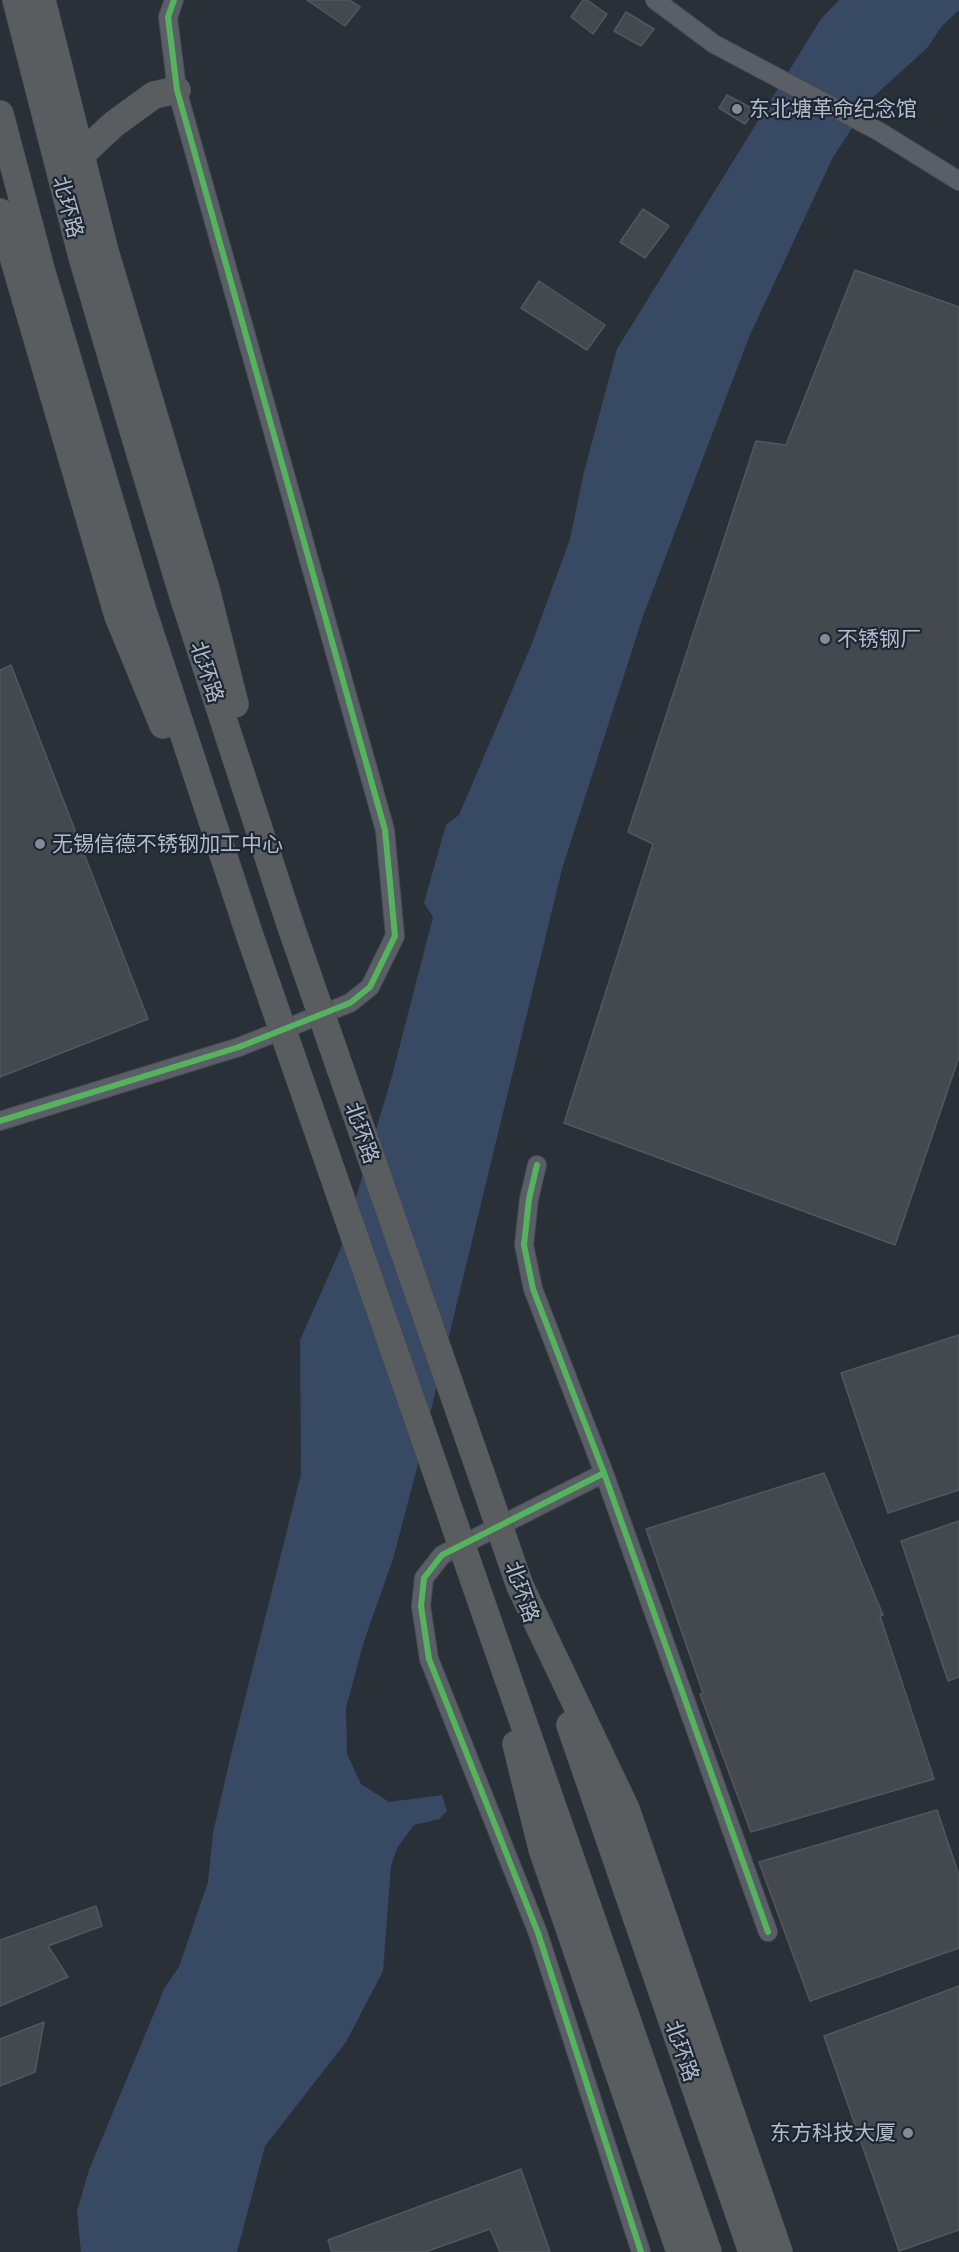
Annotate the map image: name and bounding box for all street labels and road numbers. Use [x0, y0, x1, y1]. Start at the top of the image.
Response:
street label: 北环路 [48, 173, 88, 241]
street label: 北环路 [185, 638, 229, 706]
street label: 北环路 [340, 1099, 384, 1167]
street label: 北环路 [500, 1558, 544, 1626]
street label: 北环路 [660, 2017, 704, 2085]

